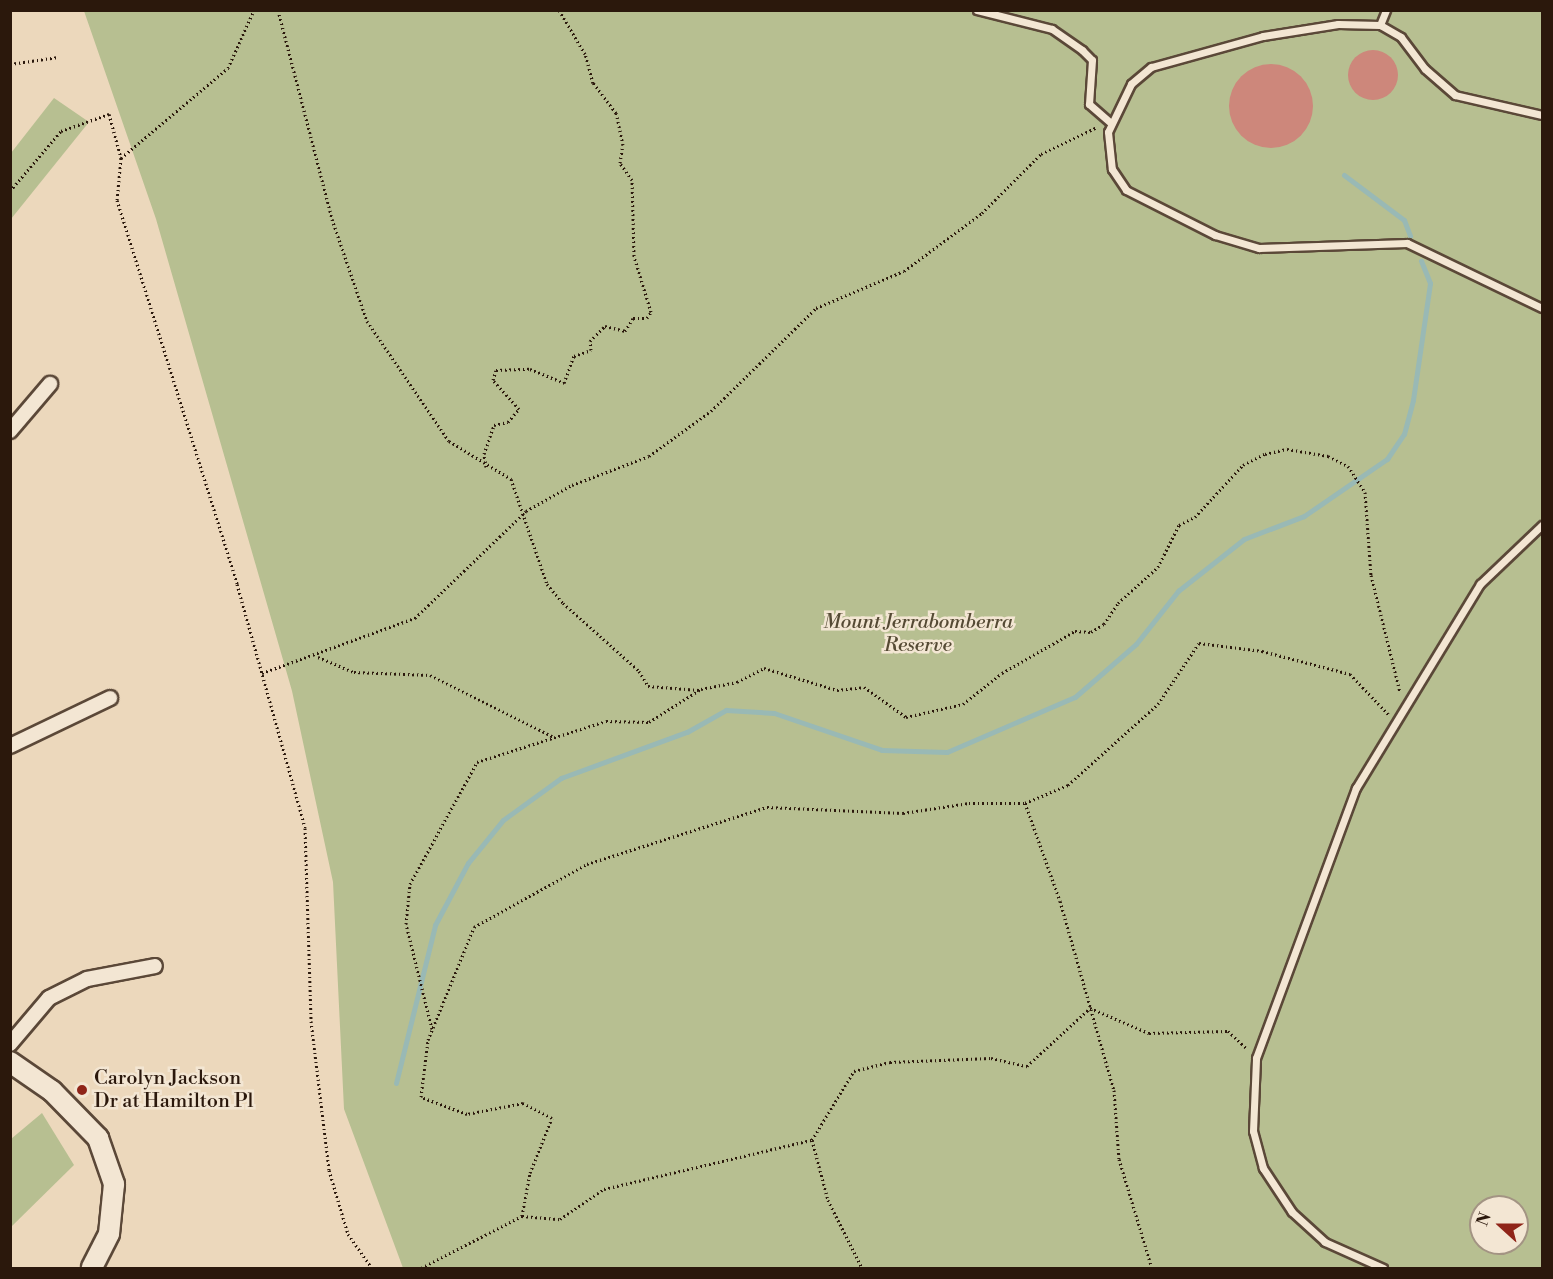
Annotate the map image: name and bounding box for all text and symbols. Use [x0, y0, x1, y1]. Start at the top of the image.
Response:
park label: Mount Jerrabomberra Reserve [823, 611, 1013, 658]
place label: Carolyn Jackson Dr at Hamilton Pl [94, 1066, 254, 1113]
marker: Carolyn Jackson Dr at Hamilton Pl [75, 1083, 89, 1097]
north arrow [1469, 1195, 1529, 1255]
text: N [1472, 1210, 1496, 1229]

